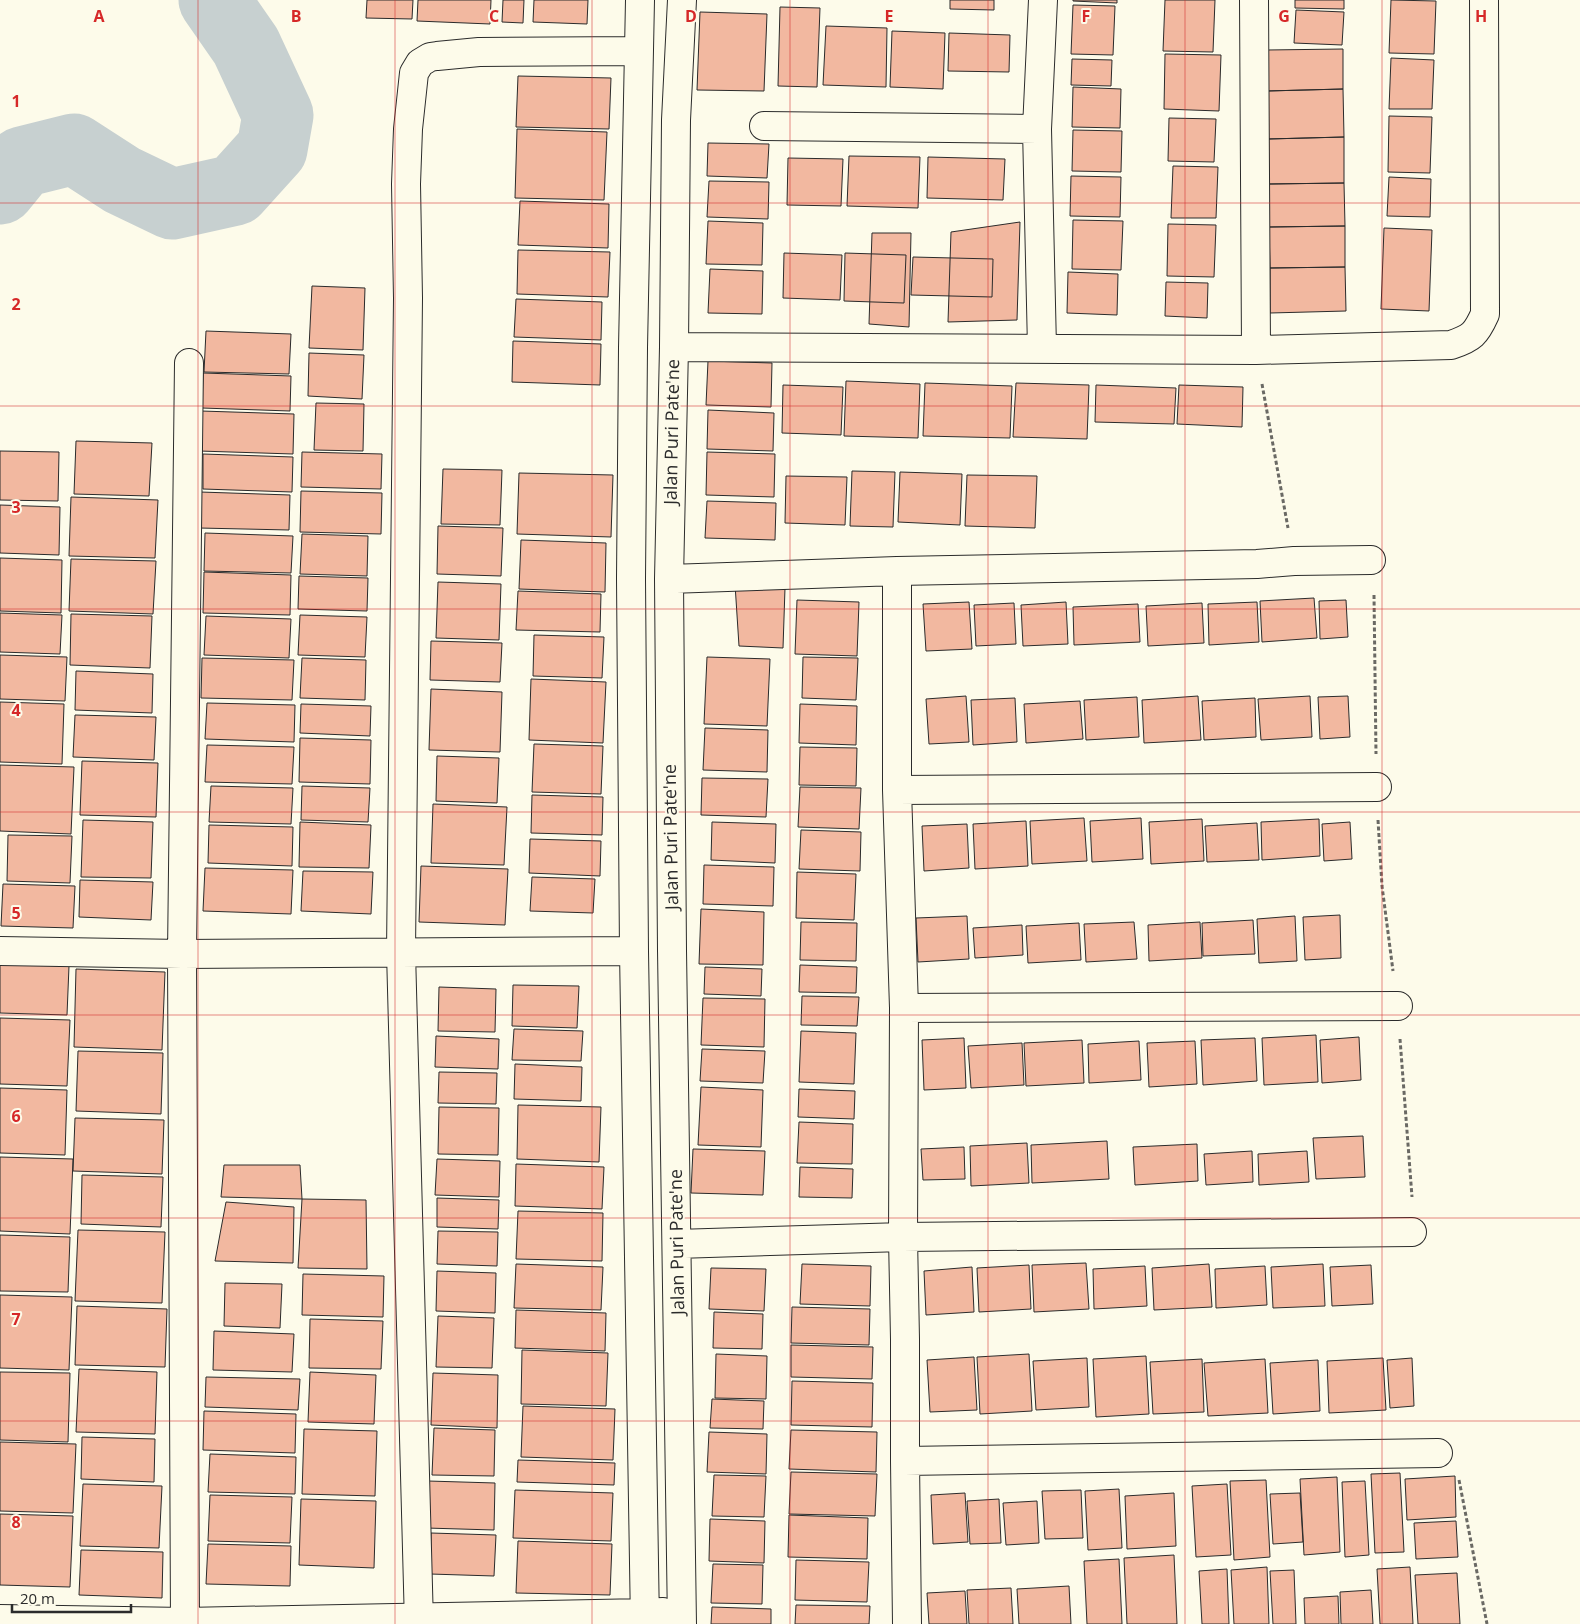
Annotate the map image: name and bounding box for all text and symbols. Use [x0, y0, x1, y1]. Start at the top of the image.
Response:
text: A [93, 5, 105, 27]
text: B [291, 5, 301, 27]
text: C [489, 5, 499, 27]
text: D [685, 5, 697, 27]
text: E [885, 5, 894, 27]
text: F [1082, 5, 1090, 27]
text: G [1278, 5, 1290, 27]
text: H [1475, 5, 1487, 27]
text: 1 [11, 90, 21, 112]
text: 2 [11, 293, 21, 315]
street label: Jalan Puri Pate'ne [658, 359, 684, 507]
text: 3 [11, 496, 21, 518]
text: 4 [11, 699, 21, 721]
street label: Jalan Puri Pate'ne [657, 764, 683, 912]
text: 5 [11, 902, 21, 924]
text: 6 [11, 1105, 21, 1127]
street label: Jalan Puri Pate'ne [663, 1169, 689, 1317]
text: 7 [11, 1308, 21, 1330]
text: 8 [11, 1511, 21, 1533]
scale bar [12, 1582, 131, 1614]
text: 20 m [20, 1588, 55, 1608]

